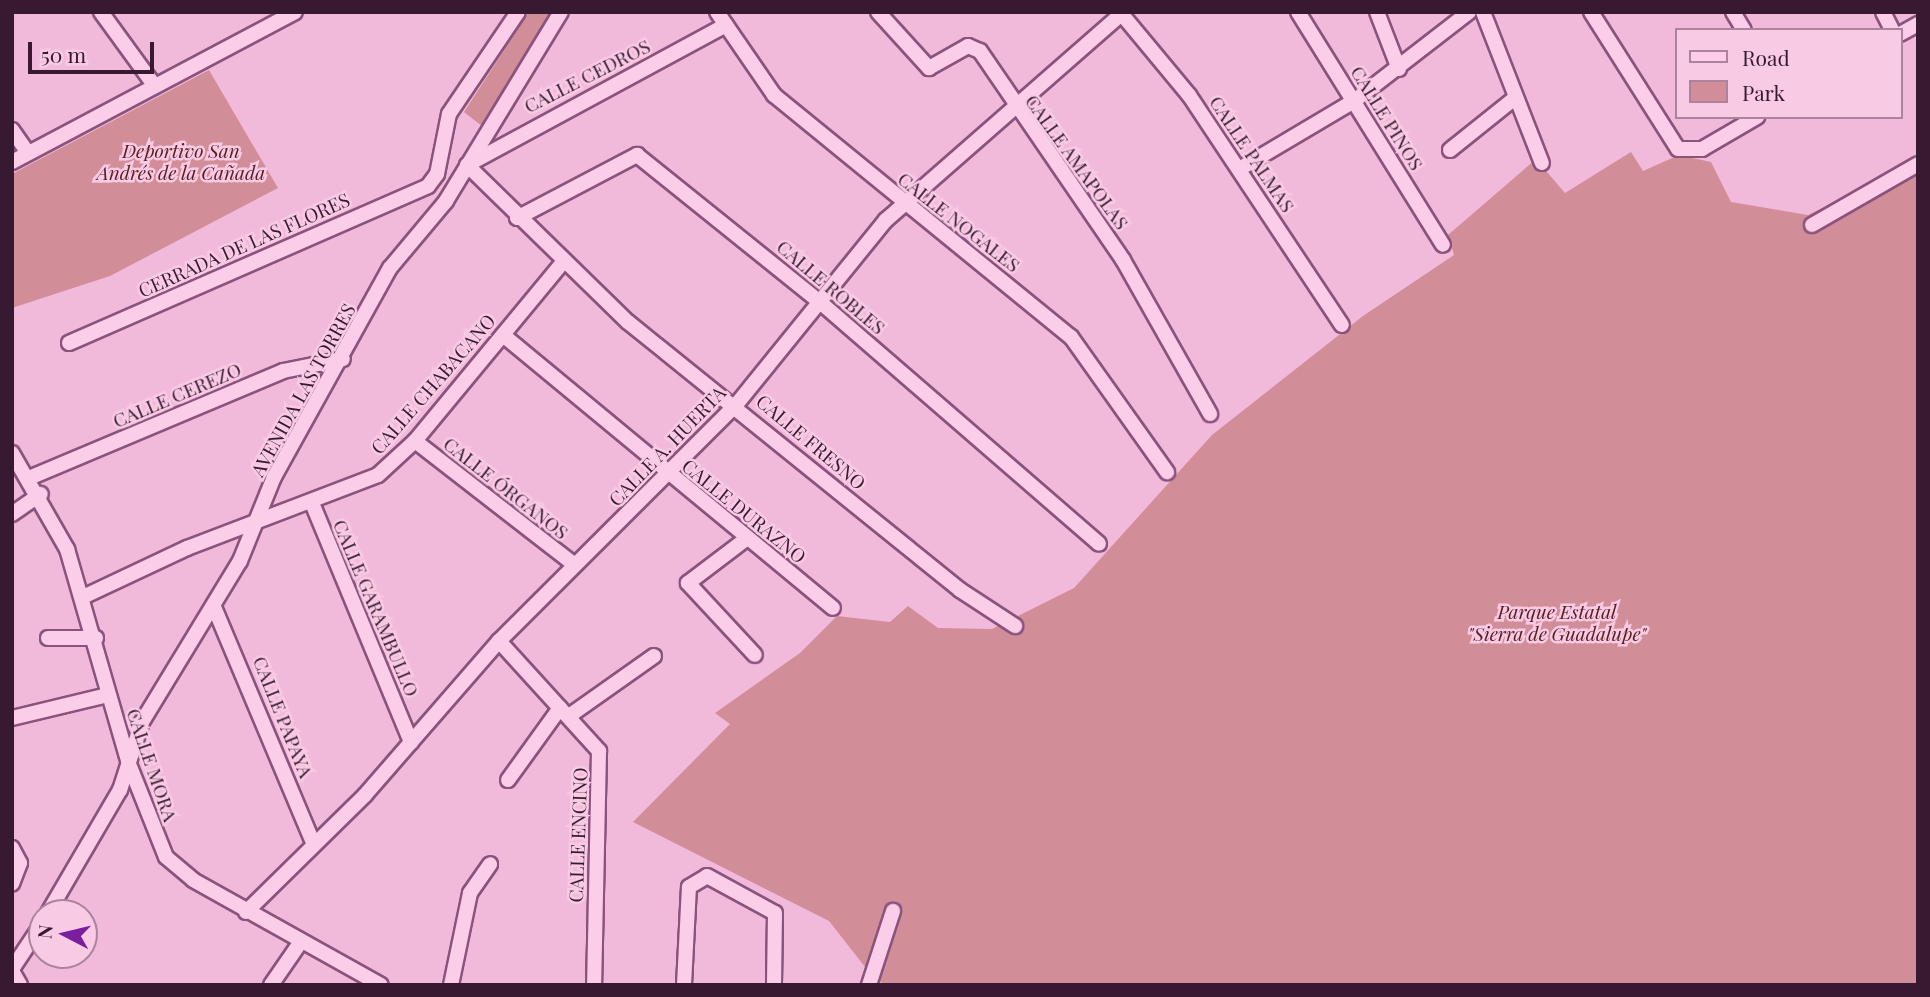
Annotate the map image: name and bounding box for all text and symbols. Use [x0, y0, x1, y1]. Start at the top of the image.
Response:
scale bar [32, 28, 158, 72]
legend [1674, 28, 1902, 119]
street label: CALLE CEDROS [520, 34, 654, 118]
text: 50 m [41, 40, 86, 68]
text: Road [1742, 43, 1790, 71]
street label: CALLE PINOS [1346, 62, 1428, 174]
text: Park [1742, 78, 1785, 106]
street label: CALLE AMAPOLAS [1020, 90, 1134, 234]
street label: CALLE PALMAS [1205, 92, 1299, 216]
park label: Deportivo San Andrés de la Cañada [97, 140, 265, 184]
street label: CALLE NOGALES [893, 167, 1025, 277]
street label: CERRADA DE LAS FLORES [135, 188, 353, 302]
street label: CALLE ROBLES [772, 235, 890, 339]
street label: AVENIDA LAS TORRES [246, 299, 360, 481]
street label: CALLE CHABACANO [366, 309, 500, 459]
street label: CALLE CEREZO [109, 358, 245, 432]
street label: CALLE A. HUERTA [604, 381, 730, 511]
street label: CALLE FRESNO [752, 390, 870, 494]
street label: CALLE ÓRGANOS [439, 432, 573, 544]
street label: CALLE DURAZNO [677, 454, 811, 568]
street label: CALLE GARAMBULLO [328, 516, 424, 700]
park label: Parque Estatal "Sierra de Guadalupe" [1468, 601, 1646, 645]
street label: CALLE PAPAYA [248, 653, 318, 781]
street label: CALLE MORA [122, 706, 182, 824]
street label: CALLE ENCINO [564, 767, 592, 903]
north arrow [28, 899, 98, 969]
text: N [30, 923, 58, 940]

